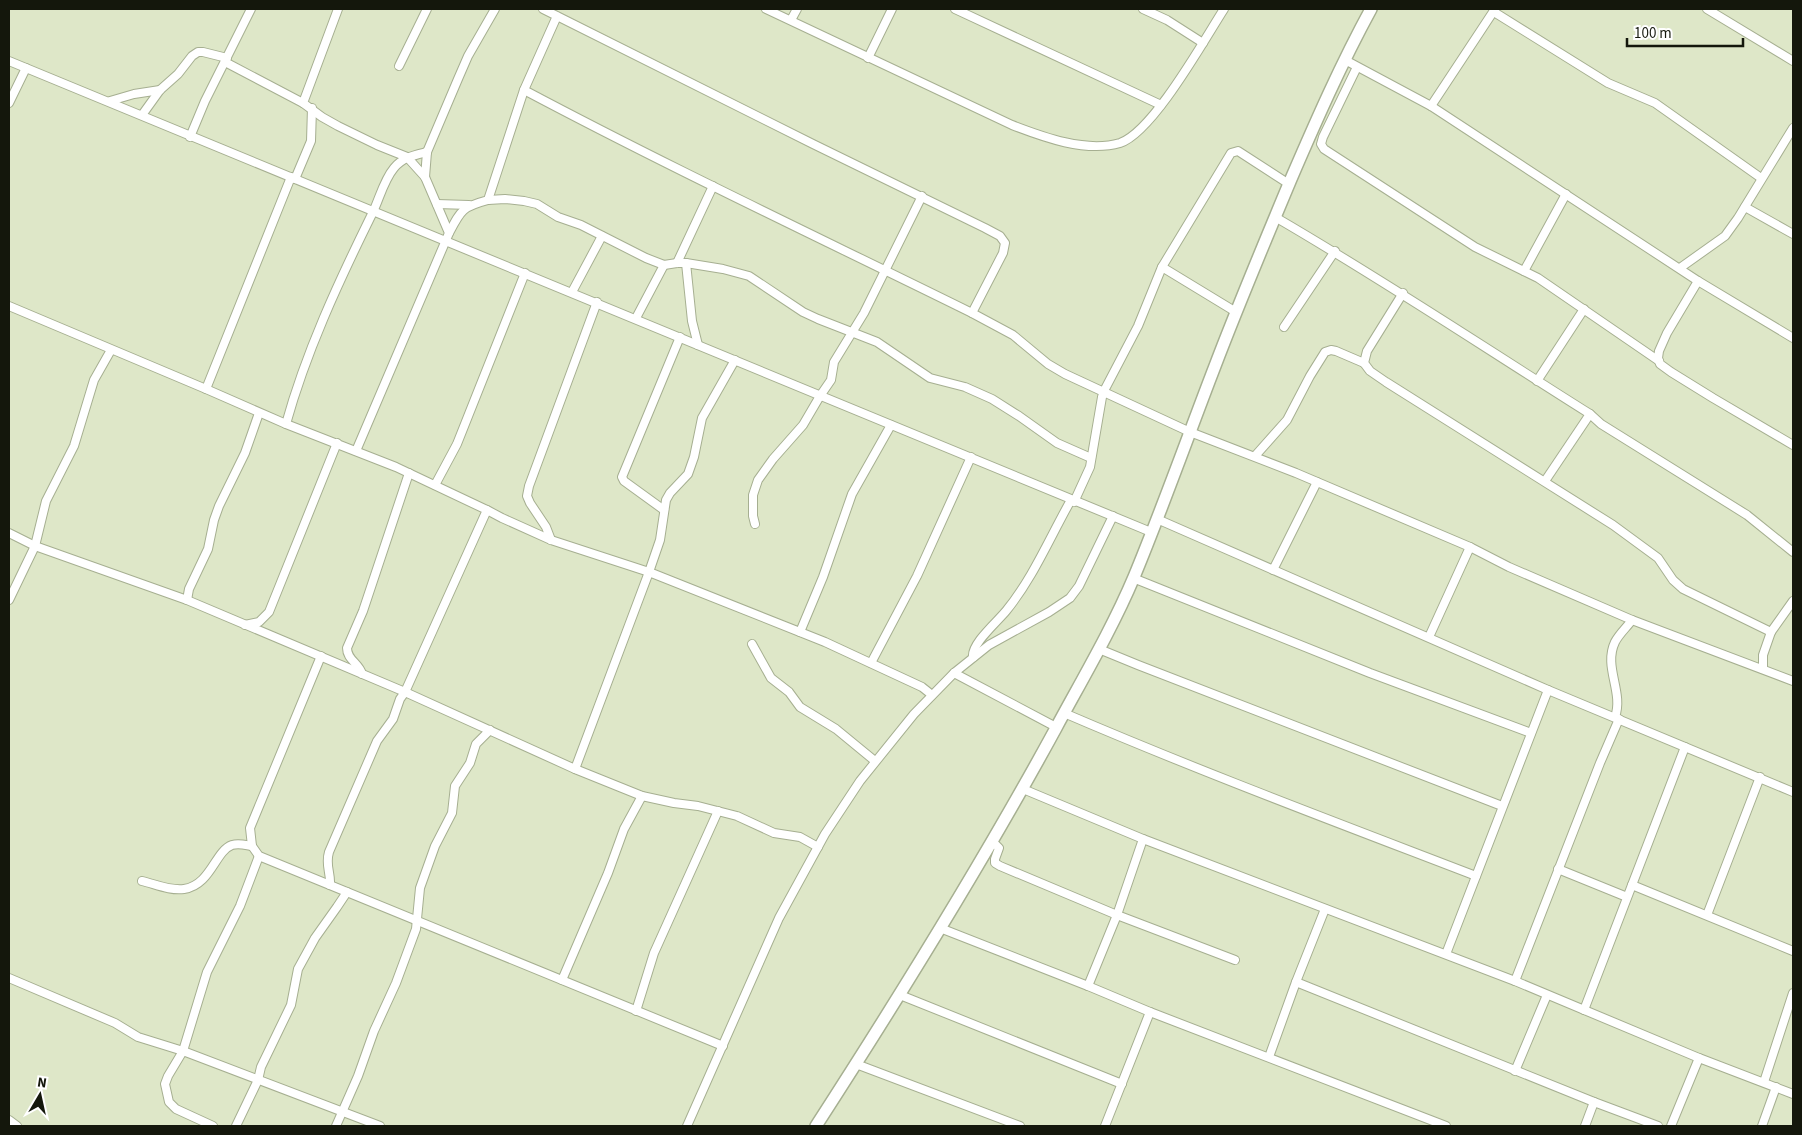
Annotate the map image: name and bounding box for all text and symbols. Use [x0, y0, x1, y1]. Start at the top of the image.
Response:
scale bar [1627, 15, 1743, 47]
text: 100 m [1634, 23, 1672, 44]
north arrow [15, 1070, 65, 1120]
text: N [36, 1073, 48, 1094]

